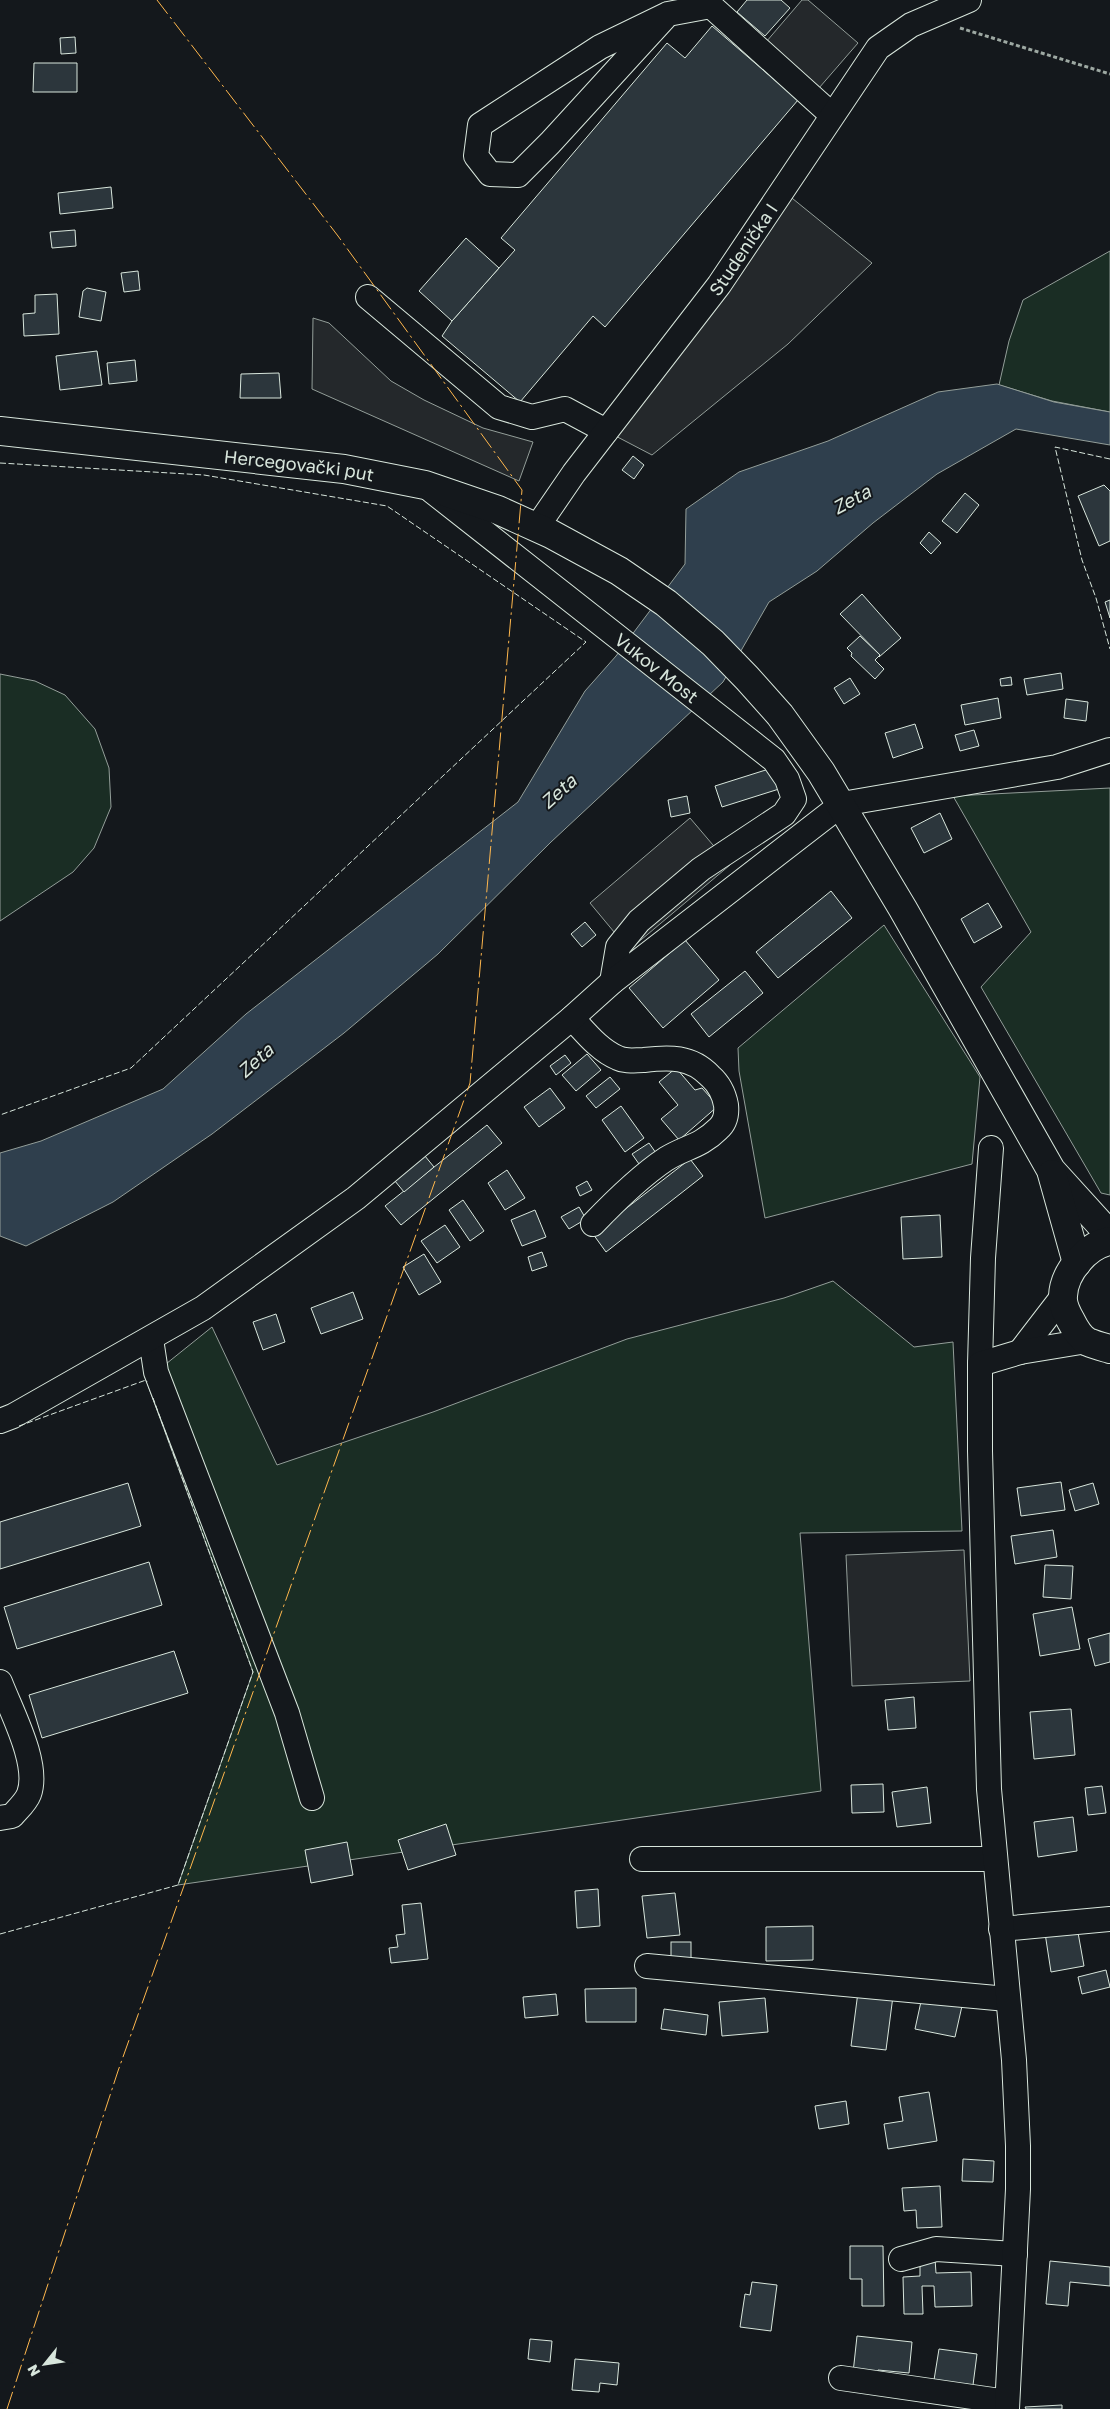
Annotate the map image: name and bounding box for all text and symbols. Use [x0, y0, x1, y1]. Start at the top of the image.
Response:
street label: Studenička I [704, 199, 782, 300]
street label: Hercegovački put [223, 445, 376, 486]
water label: Zeta [828, 479, 875, 519]
street label: Vukov Most [611, 628, 703, 707]
water label: Zeta [535, 768, 582, 813]
water label: Zeta [232, 1037, 279, 1082]
north arrow [20, 2339, 70, 2389]
text: N [23, 2362, 43, 2380]

